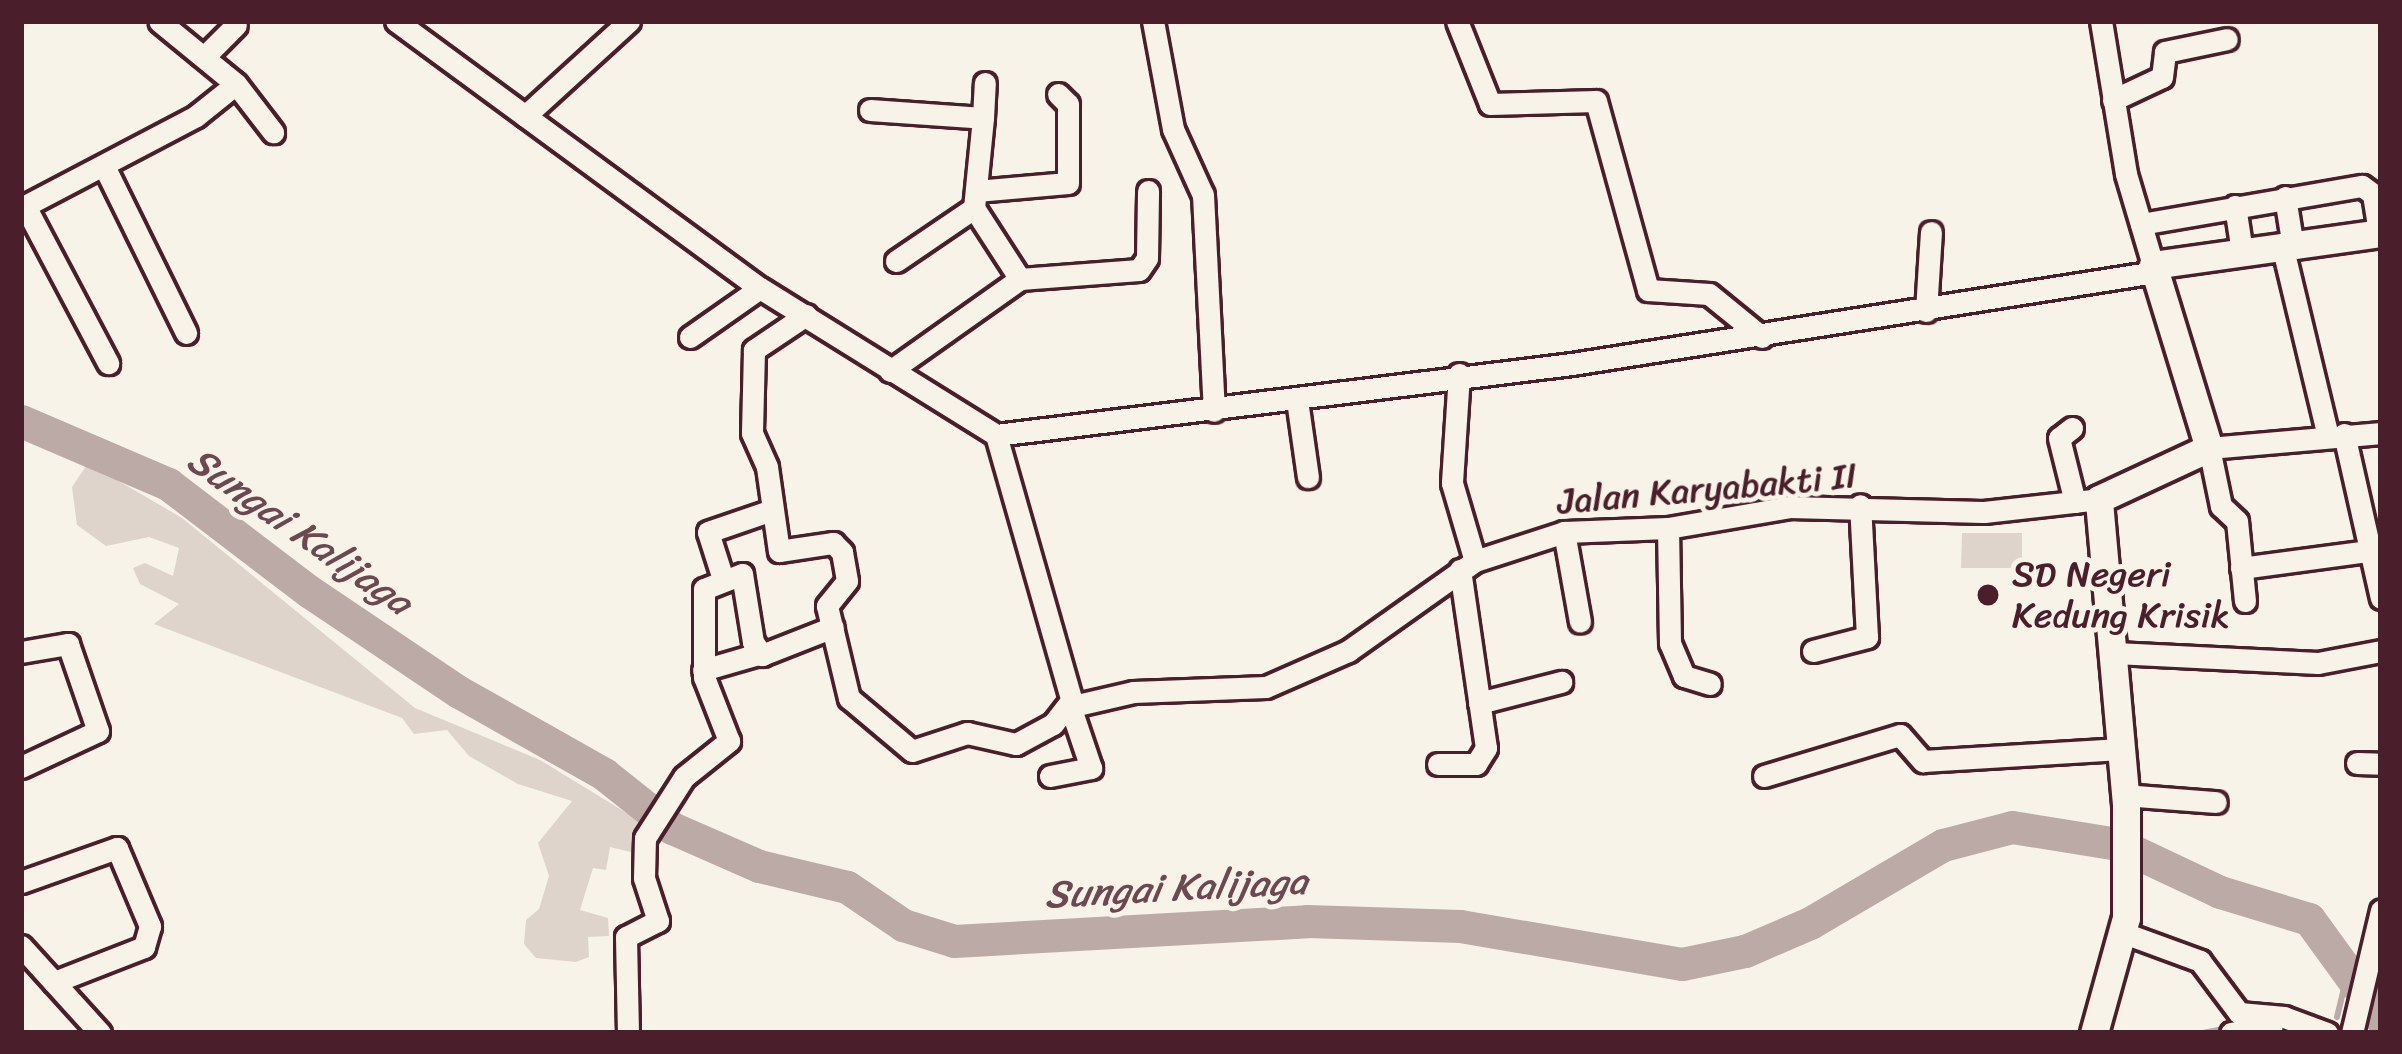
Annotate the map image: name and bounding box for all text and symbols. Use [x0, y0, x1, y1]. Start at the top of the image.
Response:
water label: Sungai Kalijaga [179, 436, 421, 626]
street label: Jalan Karyabakti II [1556, 454, 1858, 524]
place label: SD Negeri Kedung Krisik [2012, 552, 2230, 637]
marker: SD Negeri Kedung Krisik [1975, 582, 2001, 608]
water label: Sungai Kalijaga [1043, 858, 1309, 918]

